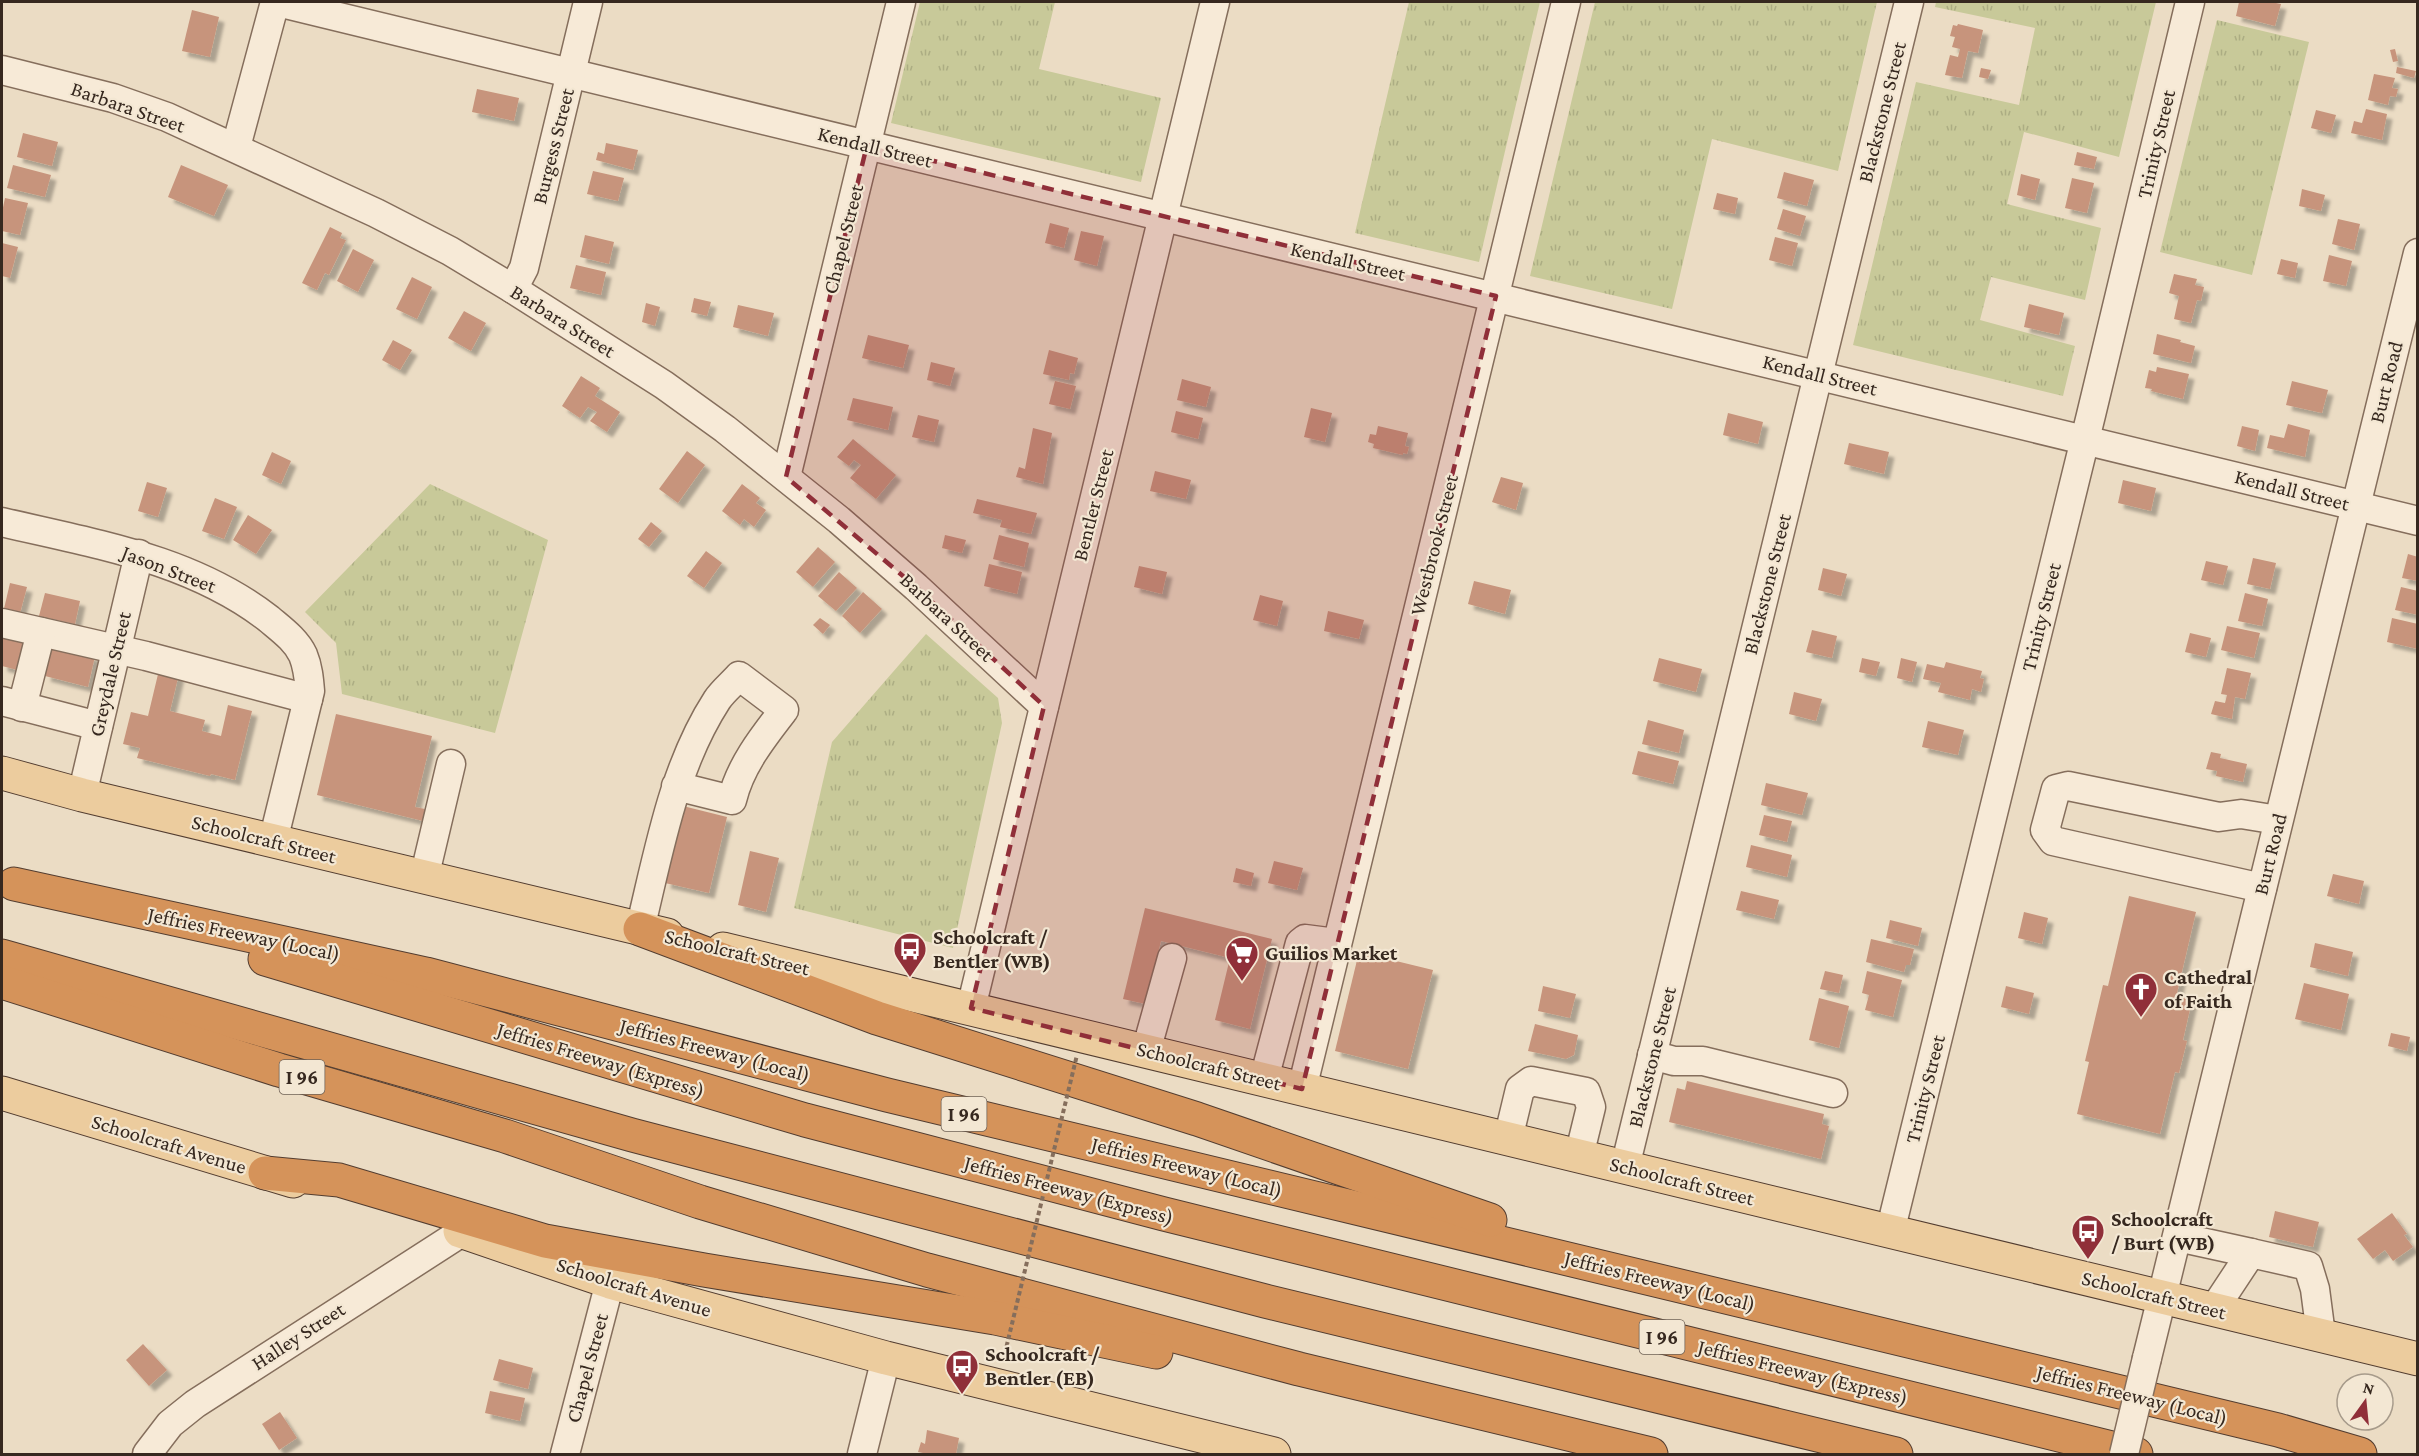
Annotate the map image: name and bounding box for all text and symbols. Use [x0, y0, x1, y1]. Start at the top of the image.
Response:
street label: Blackstone Street [1853, 38, 1911, 185]
street label: Barbara Street [68, 76, 189, 138]
street label: Burgess Street [527, 85, 579, 206]
street label: Trinity Street [2132, 86, 2180, 201]
street label: Kendall Street [815, 121, 936, 173]
street label: Chapel Street [818, 181, 868, 296]
street label: Kendall Street [1288, 236, 1409, 286]
street label: Barbara Street [506, 279, 621, 363]
street label: Burt Road [2364, 339, 2408, 425]
street label: Kendall Street [1760, 349, 1881, 401]
street label: Bentler Street [1068, 446, 1119, 563]
street label: Kendall Street [2232, 464, 2353, 516]
street label: Westbrook Street [1405, 471, 1463, 618]
street label: Blackstone Street [1738, 510, 1796, 657]
street label: Jason Street [117, 539, 220, 598]
street label: Trinity Street [2016, 559, 2066, 674]
street label: Barbara Street [895, 568, 999, 667]
street label: Greydale Street [84, 608, 136, 739]
street label: Schoolcraft Street [189, 809, 340, 869]
street label: Burt Road [2248, 811, 2292, 897]
street label: Jeffries Freeway (Local) [144, 901, 342, 966]
street label: Schoolcraft Street [662, 924, 813, 981]
place label: Schoolcraft / Bentler (WB) [933, 925, 1051, 973]
bus stop icon: Schoolcraft / Bentler (WB) [892, 931, 928, 978]
supermarket icon: Guilios Market [1224, 935, 1260, 982]
place label: Guilios Market [1265, 941, 1398, 965]
place label: Cathedral of Faith [2164, 965, 2252, 1013]
church icon: Cathedral of Faith [2123, 971, 2159, 1018]
street label: Blackstone Street [1623, 983, 1681, 1130]
street label: Jeffries Freeway (Local) [615, 1013, 813, 1087]
street label: Jeffries Freeway (Express) [492, 1016, 708, 1103]
street label: Trinity Street [1900, 1031, 1950, 1146]
street label: Schoolcraft Street [1134, 1036, 1285, 1096]
road number: I 96 [280, 1060, 324, 1094]
road number: I 96 [942, 1097, 986, 1131]
street label: Schoolcraft Avenue [89, 1109, 249, 1179]
street label: Jeffries Freeway (Local) [1087, 1131, 1285, 1202]
street label: Jeffries Freeway (Express) [960, 1150, 1176, 1230]
street label: Schoolcraft Street [1607, 1151, 1758, 1211]
place label: Schoolcraft / Burt (WB) [2111, 1207, 2216, 1255]
bus stop icon: Schoolcraft / Burt (WB) [2070, 1213, 2106, 1260]
street label: Jeffries Freeway (Local) [1560, 1245, 1758, 1316]
street label: Schoolcraft Avenue [554, 1252, 714, 1322]
street label: Schoolcraft Street [2079, 1265, 2230, 1325]
street label: Halley Street [247, 1296, 350, 1375]
street label: Chapel Street [561, 1310, 613, 1425]
road number: I 96 [1640, 1320, 1684, 1354]
street label: Jeffries Freeway (Express) [1693, 1334, 1911, 1410]
place label: Schoolcraft / Bentler (EB) [985, 1342, 1100, 1390]
bus stop icon: Schoolcraft / Bentler (EB) [944, 1348, 980, 1395]
street label: Jeffries Freeway (Local) [2032, 1359, 2230, 1430]
north arrow [2335, 1372, 2395, 1432]
text: N [2361, 1378, 2376, 1398]

